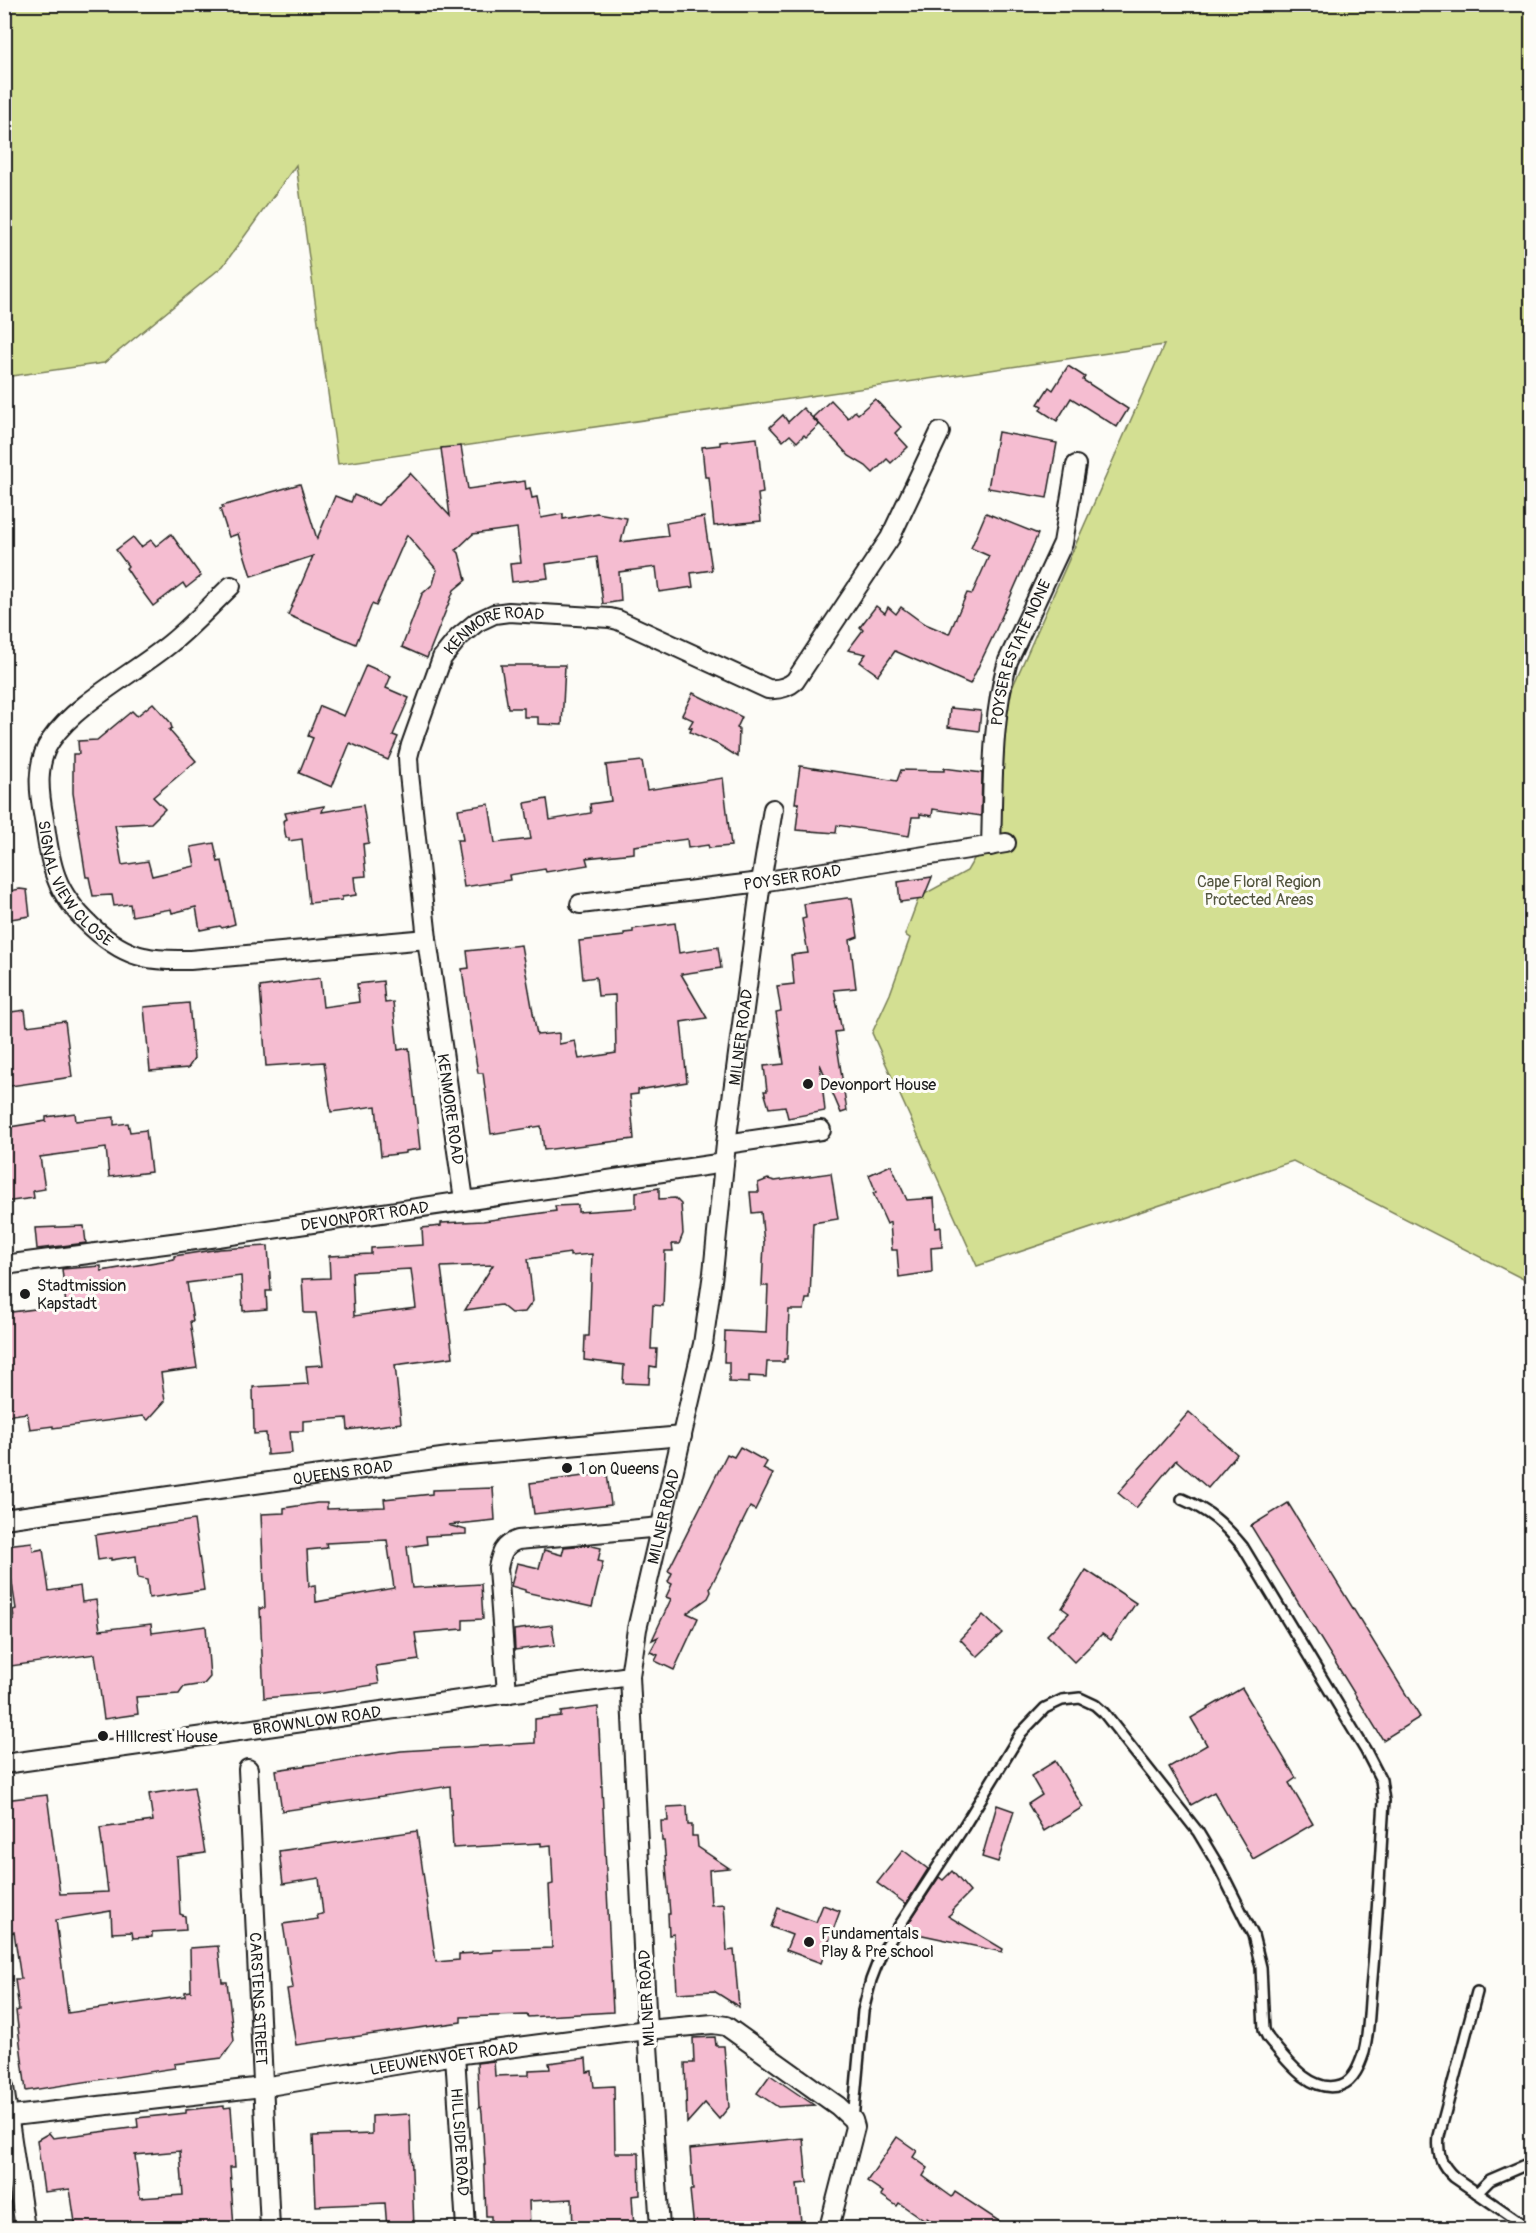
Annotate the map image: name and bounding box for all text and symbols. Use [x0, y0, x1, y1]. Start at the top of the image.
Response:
street label: POYSER ESTATE NONE [987, 576, 1056, 727]
street label: KENMORE ROAD [440, 602, 545, 659]
street label: SIGNAL VIEW CLOSE [33, 819, 116, 951]
street label: POYSER ROAD [742, 860, 843, 895]
park label: Cape Floral Region Protected Areas [1197, 872, 1321, 910]
street label: MILNER ROAD [725, 988, 758, 1087]
street label: KENMORE ROAD [432, 1052, 468, 1166]
place label: Devonport House [820, 1075, 936, 1095]
marker: Devonport House [801, 1077, 815, 1091]
street label: DEVONPORT ROAD [299, 1197, 430, 1236]
place label: Stadtmission Kapstadt [37, 1276, 126, 1314]
marker: Stadtmission Kapstadt [18, 1287, 32, 1301]
street label: QUEENS ROAD [292, 1456, 394, 1490]
place label: 1 on Queens [579, 1459, 659, 1479]
marker: 1 on Queens [560, 1461, 574, 1475]
street label: MILNER ROAD [643, 1467, 685, 1566]
street label: BROWNLOW ROAD [252, 1702, 382, 1740]
place label: HIllcrest House [115, 1727, 218, 1747]
marker: HIllcrest House [96, 1729, 110, 1743]
place label: Fundamentals Play & Pre school [821, 1924, 934, 1962]
street label: CARSTENS STREET [245, 1932, 271, 2066]
marker: Fundamentals Play & Pre school [802, 1935, 816, 1949]
street label: MILNER ROAD [634, 1949, 660, 2047]
street label: LEEUWENVOET ROAD [368, 2038, 519, 2080]
street label: HILLSIDE ROAD [446, 2087, 473, 2197]

